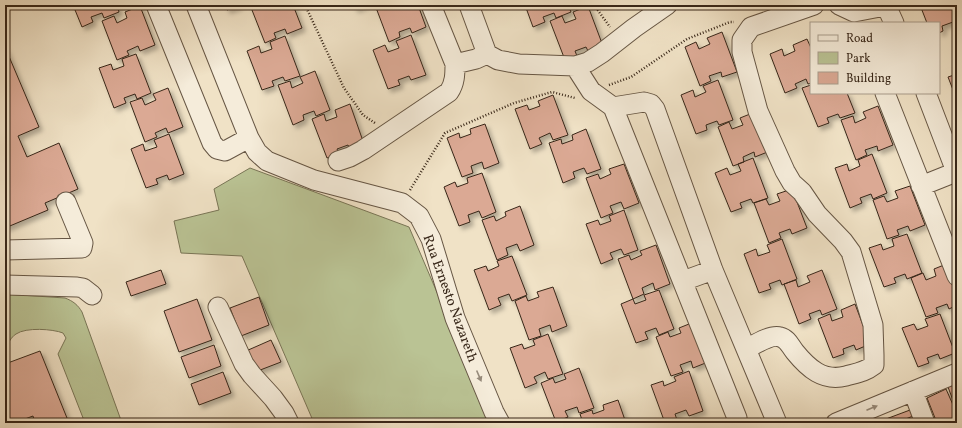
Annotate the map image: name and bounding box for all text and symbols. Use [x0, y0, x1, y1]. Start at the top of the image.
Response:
legend [810, 22, 940, 94]
text: Road [846, 31, 873, 47]
text: Park [846, 51, 871, 67]
text: Building [846, 71, 891, 87]
street label: Rua Ernesto Nazareth [418, 232, 482, 365]
one-way arrow [476, 370, 482, 381]
one-way arrow [867, 404, 879, 410]

